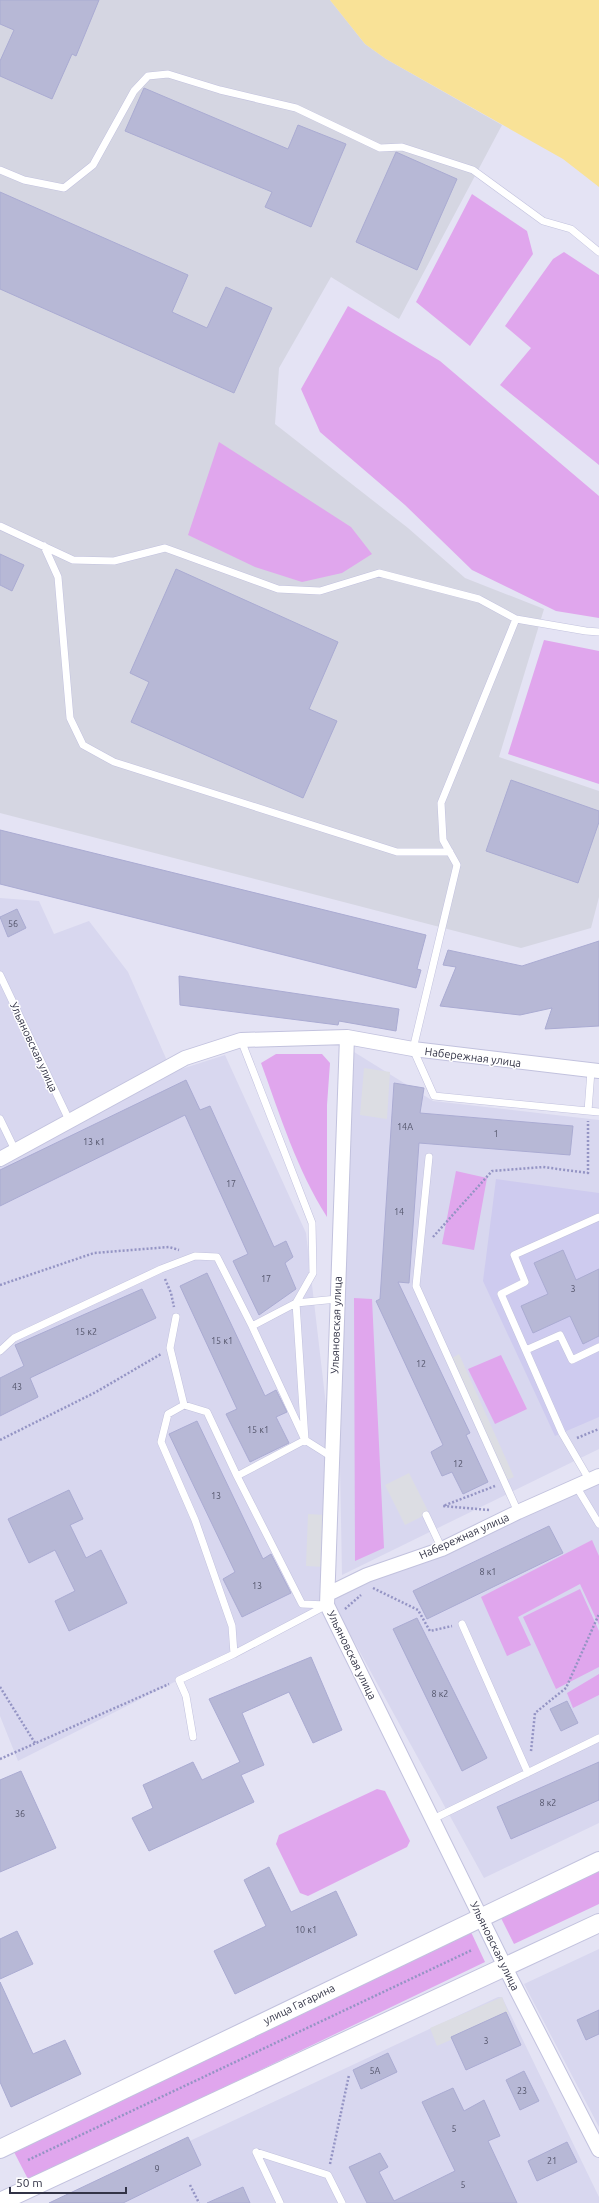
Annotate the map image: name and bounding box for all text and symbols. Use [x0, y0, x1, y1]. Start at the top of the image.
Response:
house number: 56 [8, 919, 18, 929]
street label: Ульяновская улица [8, 1000, 60, 1094]
street label: Набережная улица [424, 1045, 522, 1069]
house number: 14А [397, 1122, 413, 1132]
house number: 1 [493, 1129, 499, 1139]
house number: 13 к1 [83, 1137, 105, 1147]
house number: 17 [226, 1179, 236, 1189]
house number: 14 [394, 1207, 404, 1217]
house number: 17 [261, 1274, 271, 1284]
street label: Ульяновская улица [328, 1276, 344, 1374]
house number: 3 [570, 1284, 576, 1294]
house number: 15 к2 [75, 1327, 97, 1337]
house number: 15 к1 [211, 1336, 233, 1346]
house number: 12 [416, 1359, 426, 1369]
house number: 43 [12, 1382, 22, 1392]
house number: 15 к1 [247, 1425, 269, 1435]
house number: 12 [453, 1459, 463, 1469]
house number: 13 [211, 1491, 221, 1501]
street label: Набережная улица [417, 1511, 511, 1561]
house number: 8 к1 [480, 1567, 496, 1577]
house number: 13 [252, 1581, 262, 1591]
street label: Ульяновская улица [325, 1609, 379, 1701]
house number: 8 к2 [432, 1689, 448, 1699]
house number: 8 к2 [540, 1798, 556, 1808]
house number: 36 [15, 1809, 25, 1819]
street label: Ульяновская улица [468, 1900, 522, 1992]
house number: 10 к1 [295, 1925, 317, 1935]
street label: улица Гагарина [261, 1982, 337, 2026]
house number: 3 [483, 2036, 489, 2046]
house number: 5А [370, 2066, 381, 2076]
house number: 23 [517, 2086, 527, 2096]
house number: 5 [451, 2124, 457, 2134]
house number: 21 [547, 2156, 557, 2166]
house number: 9 [154, 2164, 160, 2174]
scale bar [10, 2169, 126, 2195]
text: 50 m [16, 2176, 43, 2189]
house number: 5 [460, 2180, 466, 2190]

